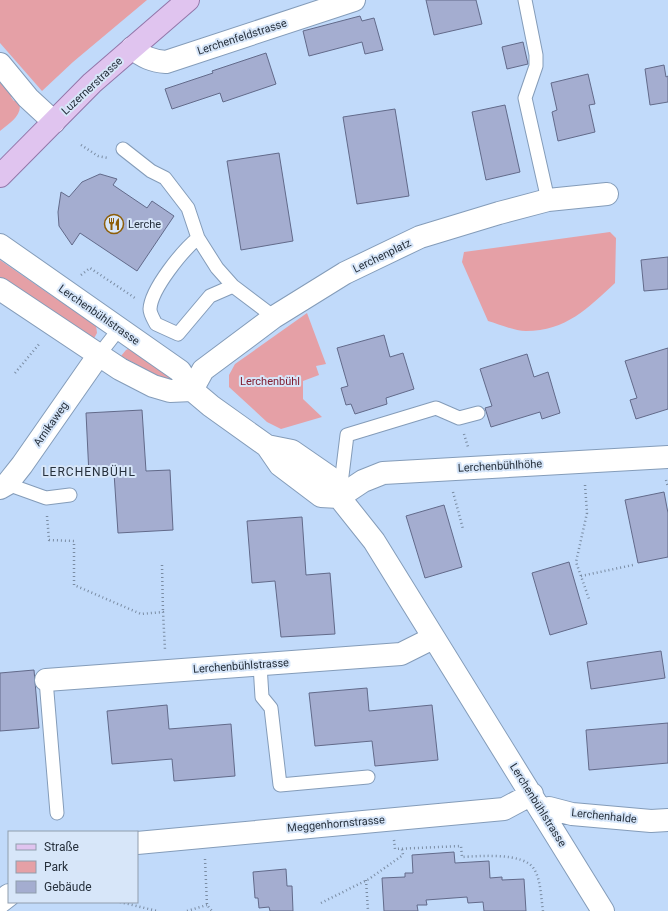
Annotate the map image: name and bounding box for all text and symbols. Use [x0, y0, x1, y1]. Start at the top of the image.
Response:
street label: Lerchenfeldstrasse [196, 16, 289, 58]
street label: Luzernerstrasse [59, 54, 125, 117]
restaurant icon: Lerche [103, 213, 125, 235]
place label: Lerche [128, 218, 161, 231]
street label: Lerchenplatz [351, 236, 414, 276]
street label: Lerchenbühlstrasse [56, 282, 142, 348]
park label: Lerchenbühl [240, 375, 300, 388]
street label: Arnikaweg [31, 399, 71, 449]
street label: Lerchenbühlhöhe [458, 457, 543, 475]
district label: LERCHENBÜHL [42, 464, 136, 479]
street label: Lerchenbühlstrasse [193, 656, 290, 676]
street label: Lerchenbühlstrasse [507, 761, 569, 849]
street label: Lerchenhalde [571, 806, 638, 826]
street label: Meggenhornstrasse [287, 813, 385, 835]
legend [8, 831, 138, 903]
text: Straße [44, 840, 79, 854]
text: Park [44, 860, 69, 874]
text: Gebäude [44, 880, 92, 894]

